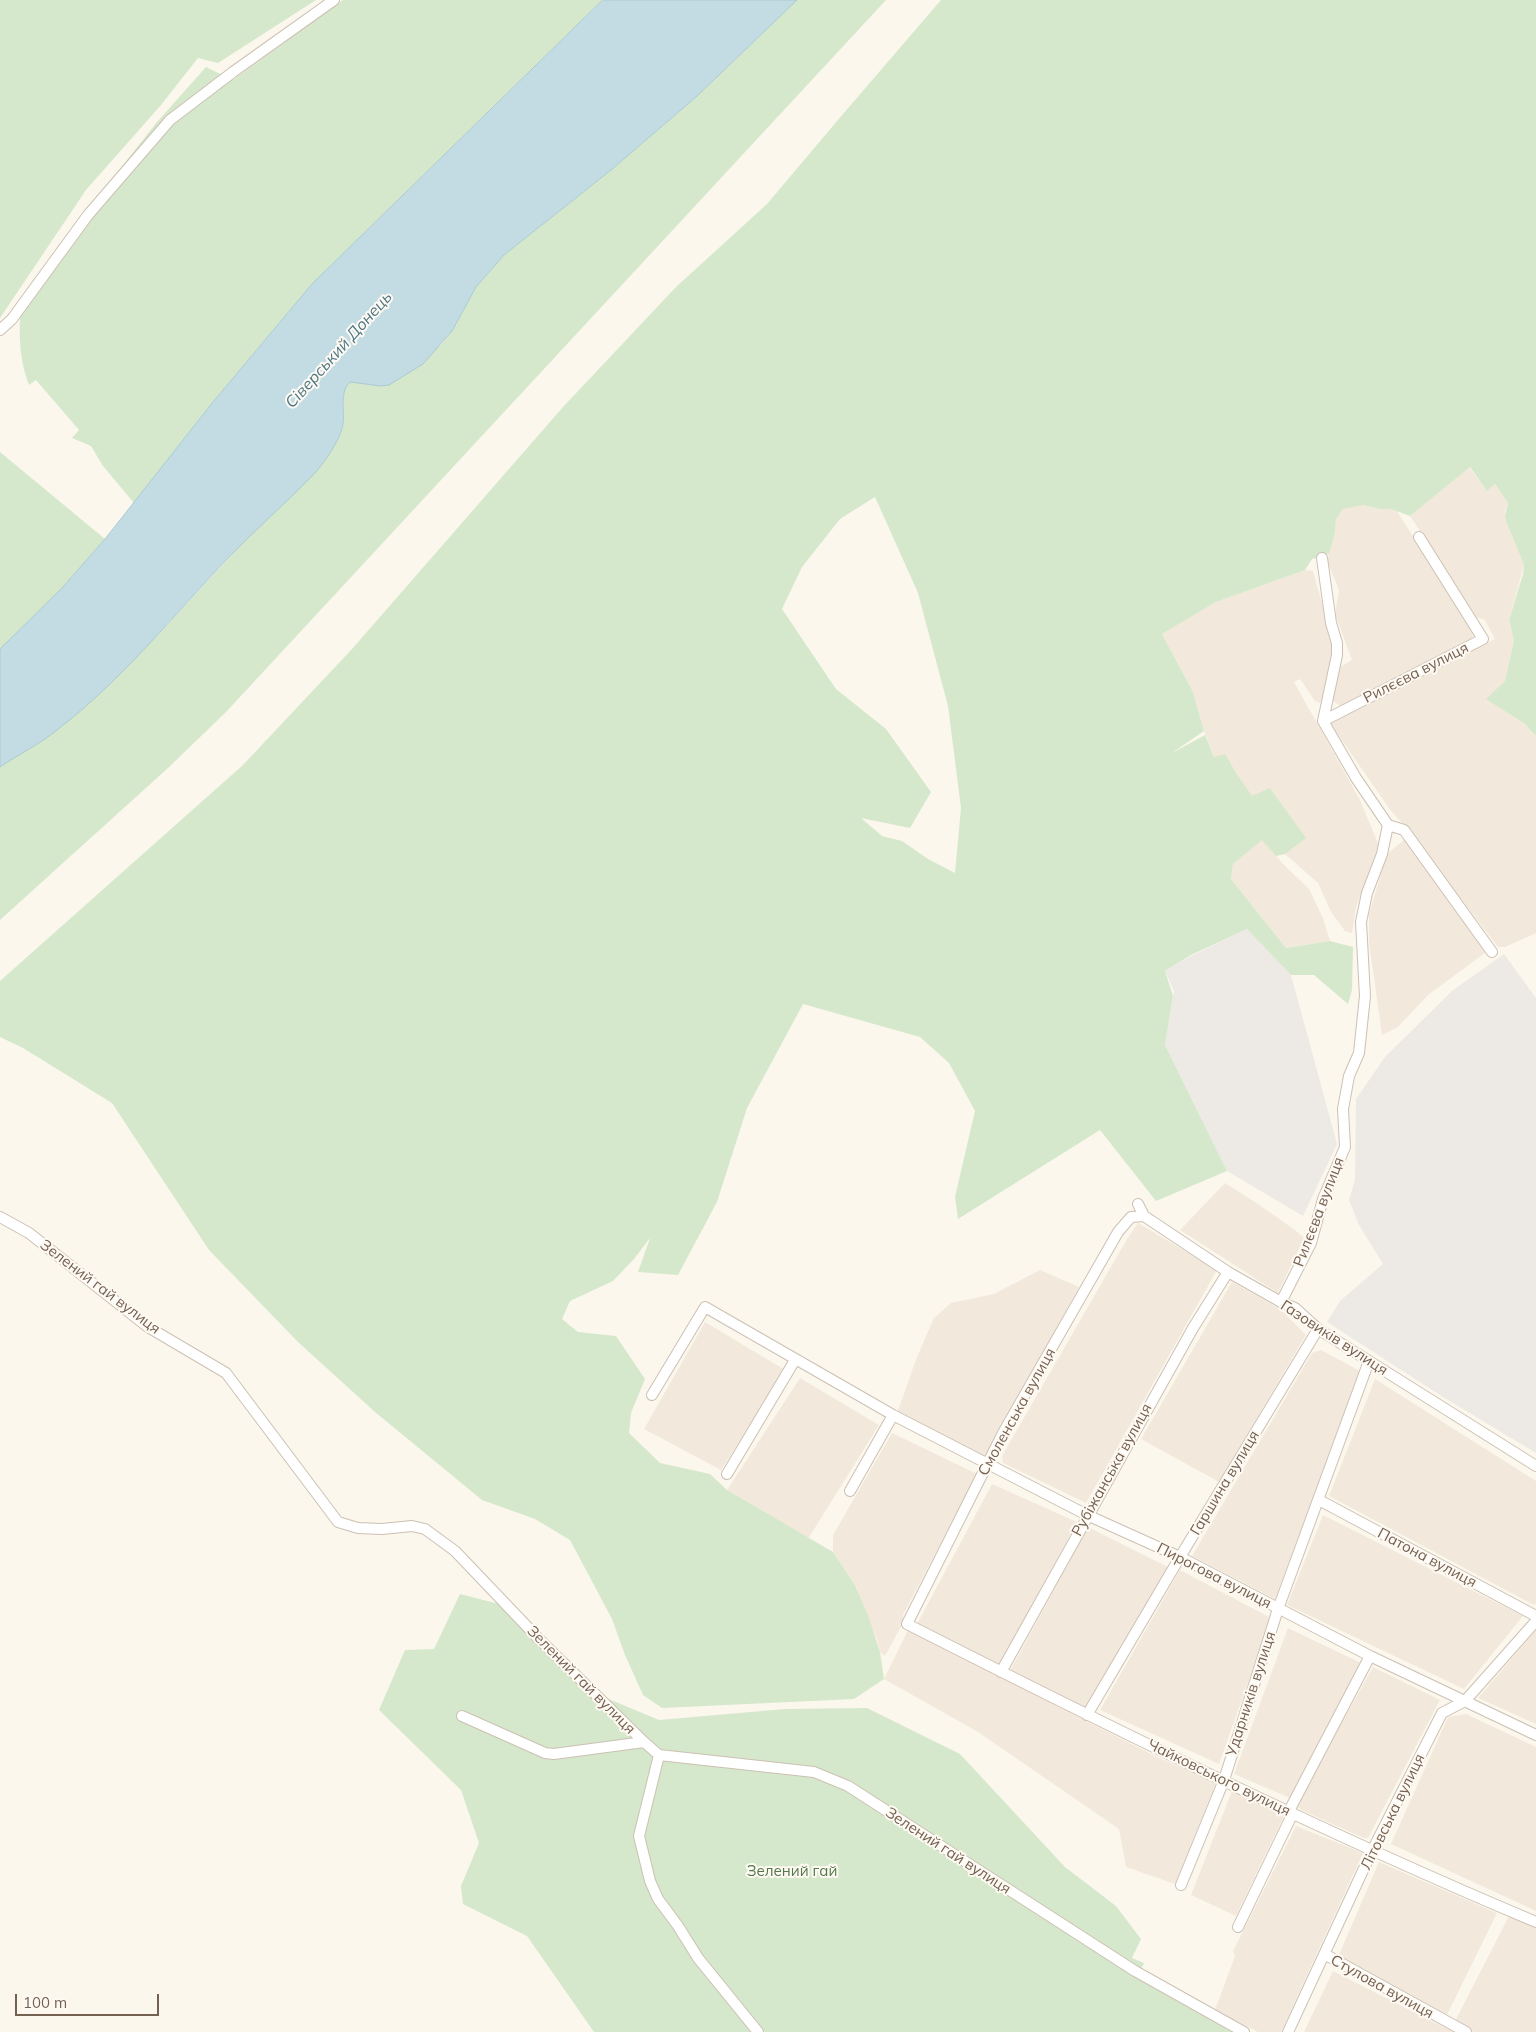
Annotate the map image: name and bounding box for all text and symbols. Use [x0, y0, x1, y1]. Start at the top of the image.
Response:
water label: Сіверський Донець [282, 288, 396, 412]
street label: Рилєєва вулиця [1360, 639, 1472, 707]
street label: Рилєєва вулиця [1290, 1155, 1348, 1269]
street label: Зелений гай вулиця [36, 1236, 164, 1338]
street label: Газовиків вулиця [1277, 1297, 1391, 1379]
street label: Смоленська вулиця [974, 1345, 1060, 1479]
street label: Рубіжанська вулиця [1068, 1401, 1156, 1539]
street label: Гаршина вулиця [1187, 1427, 1263, 1539]
street label: Патона вулиця [1375, 1524, 1479, 1592]
street label: Пирогова вулиця [1154, 1539, 1274, 1613]
street label: Зелений гай вулиця [523, 1622, 639, 1738]
street label: Ударників вулиця [1222, 1629, 1280, 1759]
street label: Чайковського вулиця [1145, 1736, 1293, 1820]
street label: Літовська вулиця [1357, 1751, 1429, 1873]
street label: Зелений гай вулиця [882, 1804, 1014, 1898]
park label: Зелений гай [747, 1862, 837, 1880]
street label: Стулова вулиця [1327, 1951, 1437, 2023]
scale bar [18, 1984, 161, 2016]
text: 100 m [23, 1993, 67, 2012]

